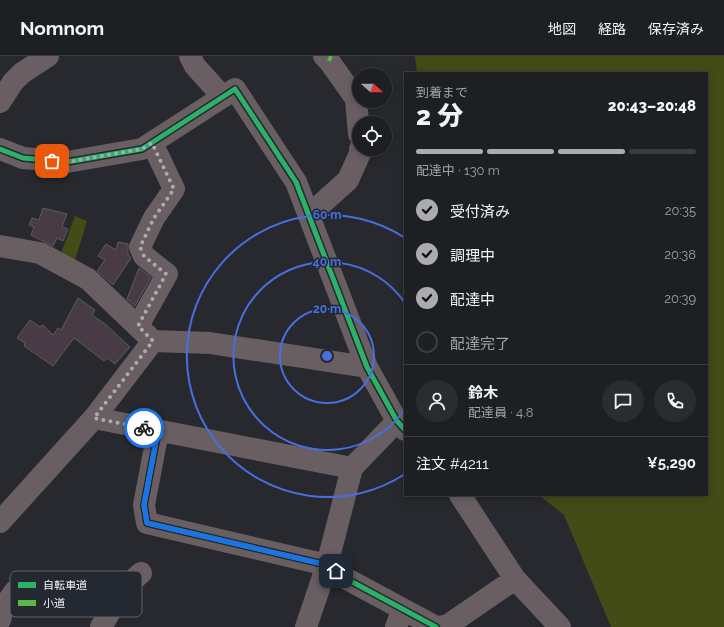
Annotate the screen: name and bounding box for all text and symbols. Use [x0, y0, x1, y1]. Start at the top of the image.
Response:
text: Nomnom [20, 17, 104, 39]
text: 地図 [548, 21, 576, 37]
text: 経路 [598, 21, 626, 37]
text: 保存済み [648, 21, 704, 37]
north arrow [352, 68, 392, 108]
map controls [352, 68, 392, 156]
text: 到着まで [416, 85, 468, 100]
text: 20:43–20:48 [608, 97, 696, 115]
text: 2 分 [416, 101, 463, 131]
button: locate [352, 116, 392, 156]
pin [35, 144, 69, 178]
icon: bag [41, 150, 63, 172]
text: 配達中 · 130 m [416, 163, 500, 178]
icon: check [416, 199, 438, 221]
text: 受付済み [450, 203, 510, 221]
text: 20:35 [665, 203, 696, 218]
text: 60 m [313, 208, 341, 222]
icon: check [416, 243, 438, 265]
text: 調理中 [450, 247, 495, 265]
text: 20:38 [664, 247, 696, 262]
text: 40 m [313, 255, 341, 269]
icon: check [416, 287, 438, 309]
text: 配達中 [450, 291, 495, 309]
text: 20:39 [664, 291, 696, 306]
text: 20 m [313, 302, 341, 316]
text: 配達完了 [450, 335, 510, 353]
centre of rings [320, 349, 334, 363]
button: person [416, 380, 458, 422]
button: chat [602, 380, 644, 422]
button: phone [654, 380, 696, 422]
text: 鈴木 [468, 384, 498, 402]
text: 配達員 · 4.8 [468, 405, 533, 420]
courier [124, 408, 164, 448]
icon: bike [133, 417, 155, 439]
text: ¥5,290 [647, 454, 696, 472]
text: 注文 #4211 [416, 455, 489, 473]
pin [319, 554, 353, 588]
icon: home [325, 560, 347, 582]
legend [10, 571, 142, 617]
text: 自転車道 [43, 579, 87, 592]
text: 小道 [43, 597, 65, 610]

